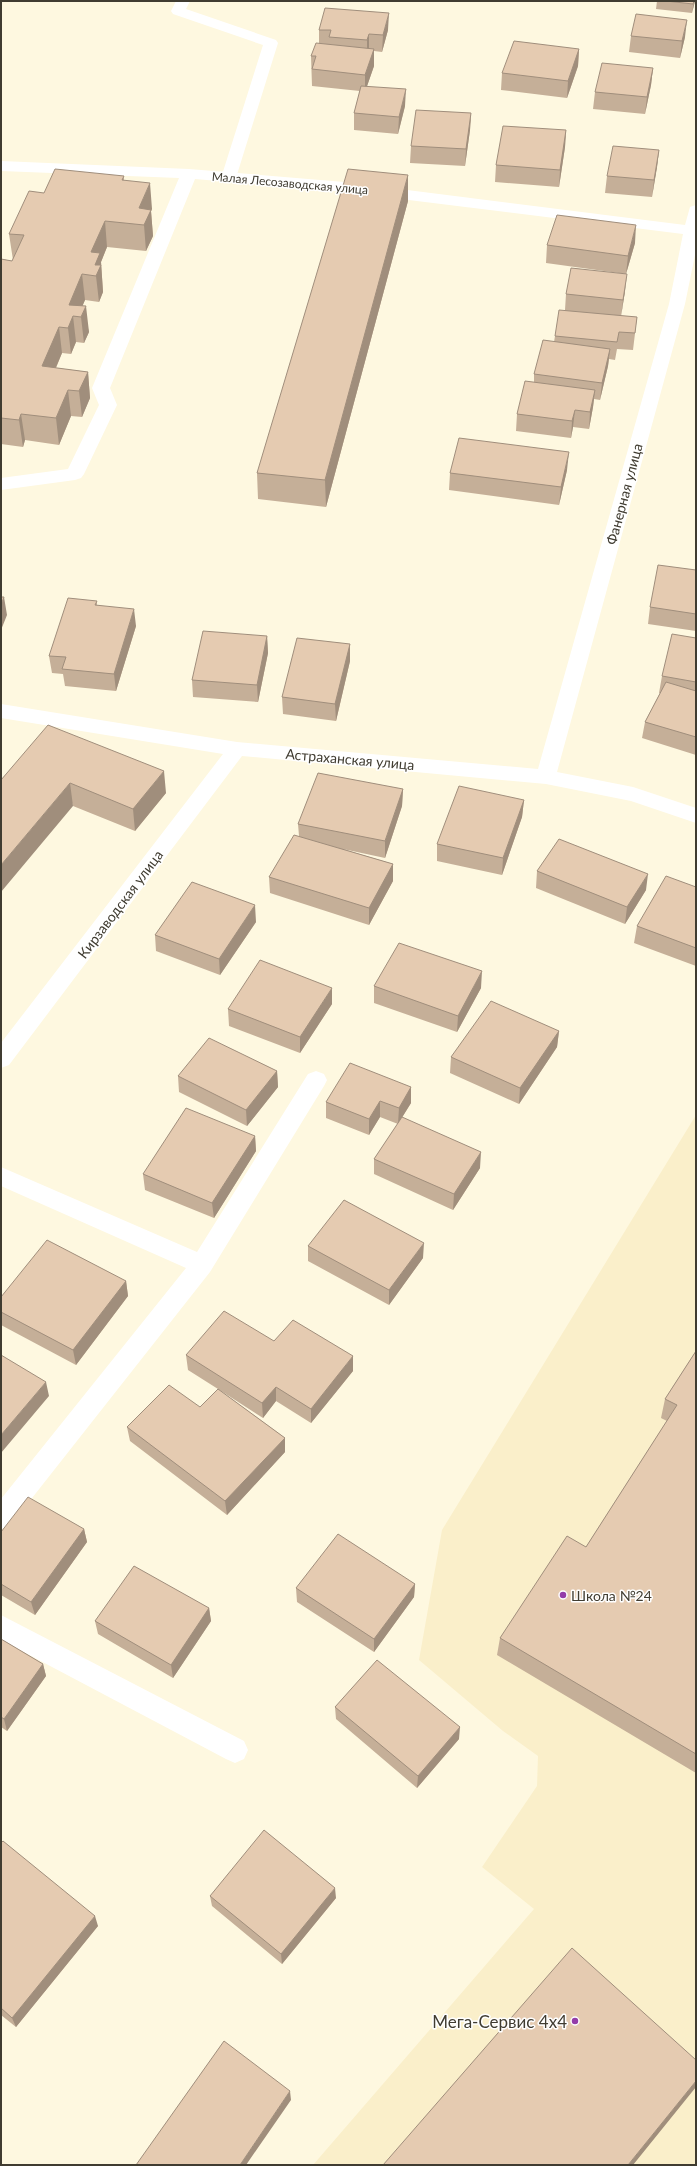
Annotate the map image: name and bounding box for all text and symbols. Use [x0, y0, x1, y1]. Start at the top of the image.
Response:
street label: Малая Лесозаводская улица [211, 169, 369, 197]
street label: Фанерная улица [602, 441, 646, 547]
street label: Астраханская улица [285, 745, 415, 773]
street label: Кирзаводская улица [74, 847, 166, 961]
place label: Школа №24 [571, 1587, 652, 1604]
marker: Школа №24 [558, 1590, 568, 1600]
place label: Мега-Сервис 4х4 [432, 2011, 567, 2032]
marker: Мега-Сервис 4х4 [570, 2016, 580, 2026]

